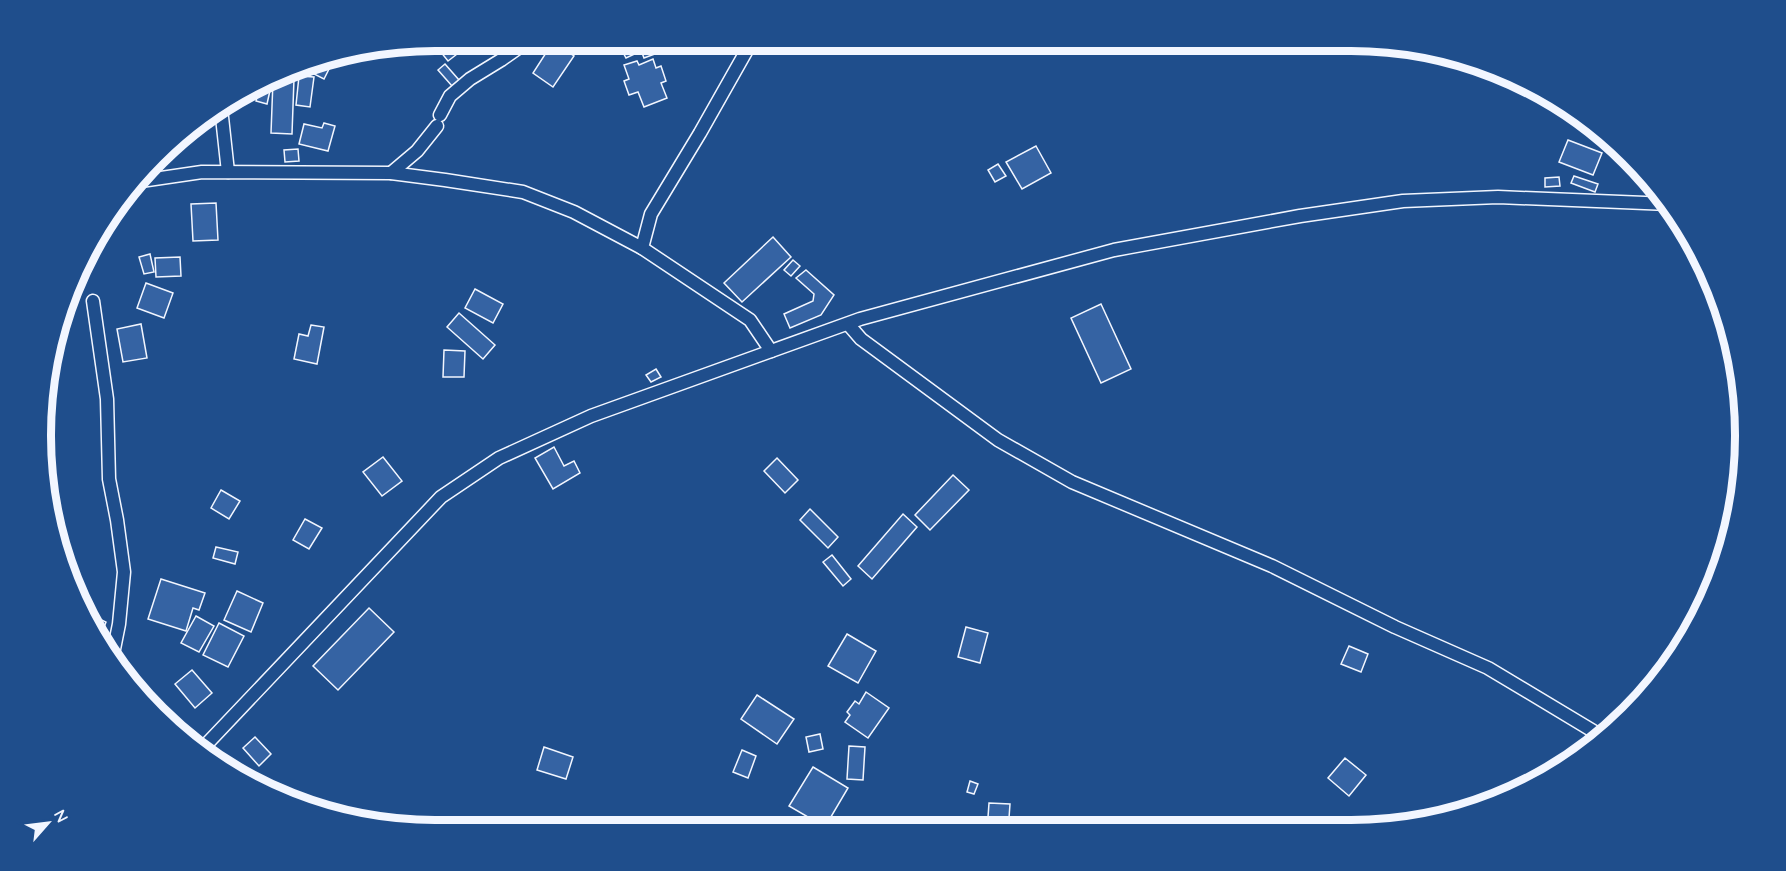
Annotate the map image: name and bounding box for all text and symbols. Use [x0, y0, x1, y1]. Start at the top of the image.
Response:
north arrow [18, 793, 78, 853]
text: N [50, 806, 73, 826]

